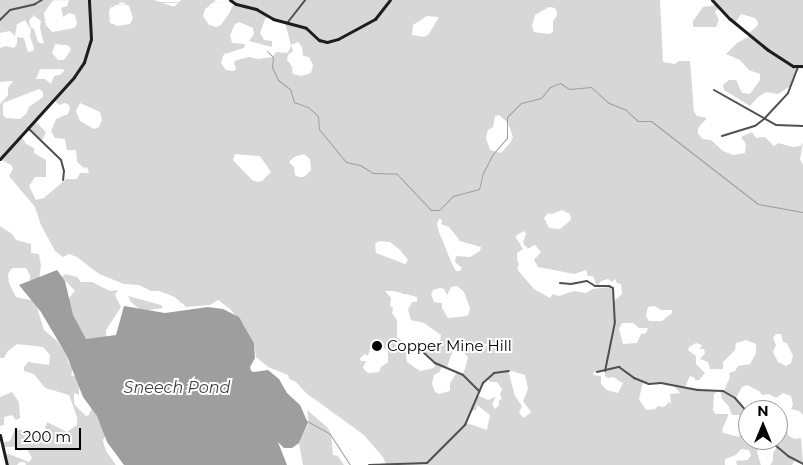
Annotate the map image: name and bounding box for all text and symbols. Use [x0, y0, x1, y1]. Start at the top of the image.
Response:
place label: Copper Mine Hill [387, 337, 512, 355]
marker: Copper Mine Hill [371, 340, 383, 352]
water label: Sneech Pond [124, 378, 230, 398]
north arrow [738, 400, 788, 450]
text: N [757, 402, 769, 420]
scale bar [18, 418, 84, 450]
text: 200 m [23, 427, 71, 446]

